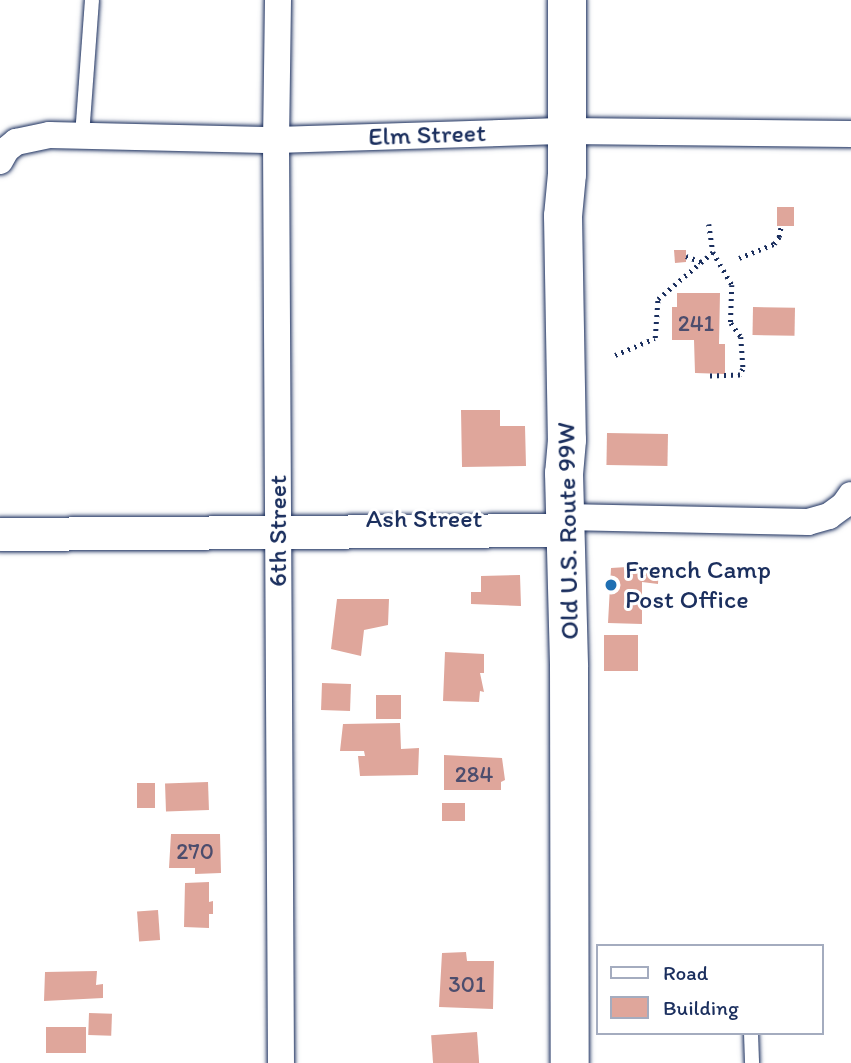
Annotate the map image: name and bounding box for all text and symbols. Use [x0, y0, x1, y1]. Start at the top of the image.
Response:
street label: Elm Street [368, 117, 486, 153]
house number: 241 [678, 309, 714, 337]
street label: Old U.S. Route 99W [551, 422, 585, 640]
street label: 6th Street [262, 475, 294, 587]
street label: Ash Street [366, 503, 482, 535]
place label: French Camp Post Office [625, 554, 772, 616]
marker: French Camp Post Office [603, 577, 619, 593]
house number: 284 [455, 760, 493, 788]
house number: 270 [176, 837, 214, 865]
legend [596, 944, 823, 1035]
text: Road [663, 960, 708, 985]
house number: 301 [448, 970, 486, 998]
text: Building [663, 995, 739, 1020]

